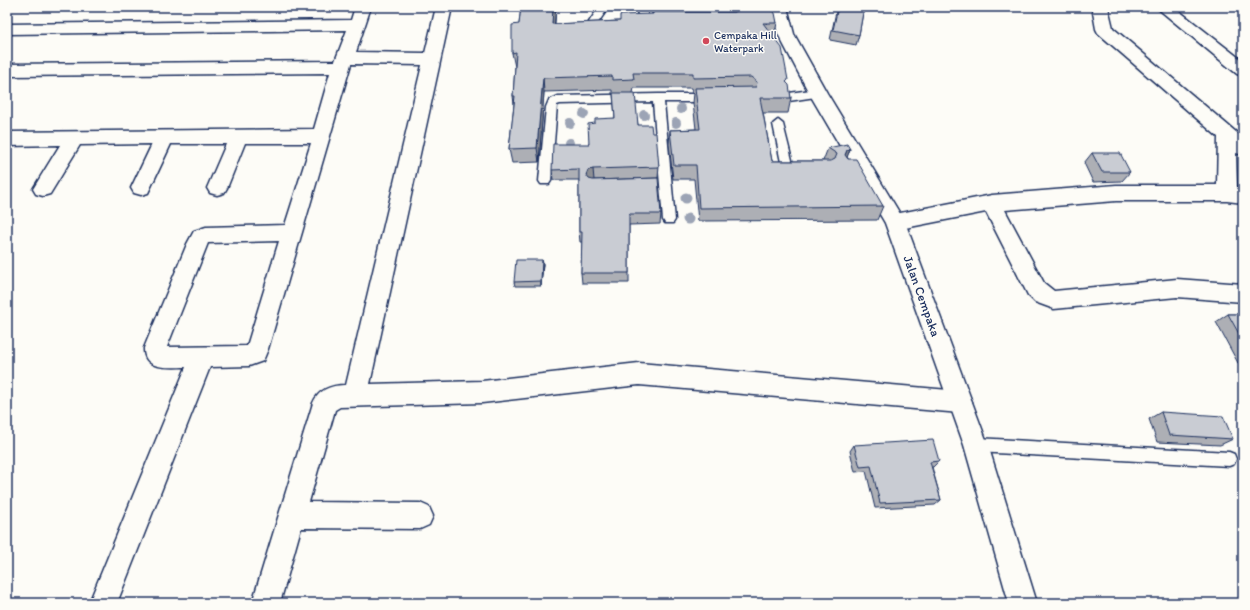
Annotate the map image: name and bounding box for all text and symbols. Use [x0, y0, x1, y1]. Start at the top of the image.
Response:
place label: Cempaka Hill Waterpark [714, 29, 777, 55]
marker: Cempaka Hill Waterpark [701, 36, 711, 46]
street label: Jalan Cempaka [900, 253, 944, 339]

